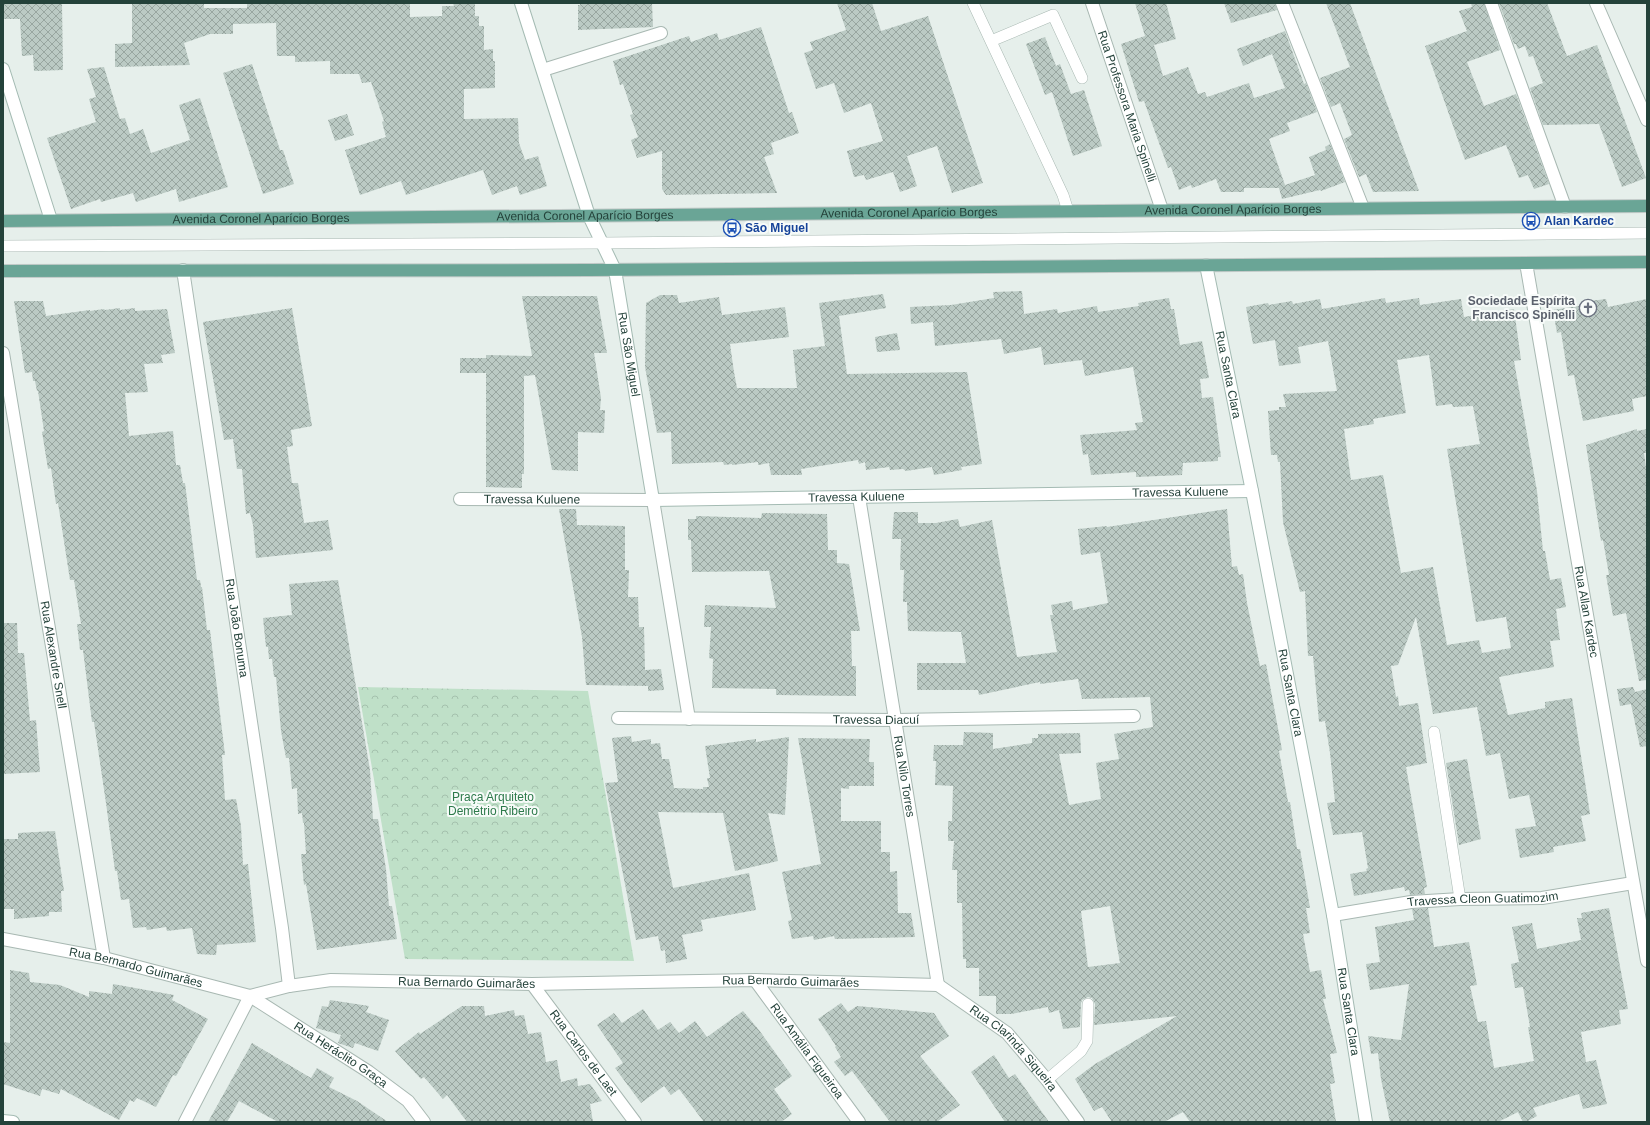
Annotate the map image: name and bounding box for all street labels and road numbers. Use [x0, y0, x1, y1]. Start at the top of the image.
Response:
street label: Rua Professora Maria Spinelli [1095, 29, 1159, 184]
street label: Avenida Coronel Aparício Borges [1144, 202, 1321, 218]
street label: Avenida Coronel Aparício Borges [820, 205, 997, 221]
street label: Avenida Coronel Aparício Borges [496, 208, 673, 223]
street label: Avenida Coronel Aparício Borges [173, 211, 349, 226]
street label: Rua São Miguel [615, 311, 643, 398]
street label: Rua Santa Clara [1213, 330, 1244, 420]
street label: Travessa Kuluene [1132, 484, 1229, 500]
street label: Travessa Kuluene [808, 489, 905, 505]
street label: Travessa Kuluene [484, 492, 581, 507]
street label: Rua Allan Kardec [1572, 565, 1601, 659]
street label: Rua João Bonuma [223, 578, 251, 679]
street label: Rua Alexandre Snell [38, 600, 69, 710]
street label: Rua Santa Clara [1275, 648, 1306, 738]
street label: Travessa Diacuí [833, 713, 920, 727]
street label: Rua Nilo Torres [891, 734, 918, 818]
street label: Travessa Cleon Guatimozim [1406, 888, 1559, 910]
street label: Rua Bernardo Guimarães [68, 945, 204, 990]
street label: Rua Santa Clara [1334, 966, 1362, 1057]
street label: Rua Bernardo Guimarães [722, 973, 859, 990]
street label: Rua Bernardo Guimarães [398, 974, 535, 991]
street label: Rua Amália Figueiroa [767, 1001, 847, 1102]
street label: Rua Clarinda Siqueira [967, 1002, 1060, 1094]
street label: Rua Carlos de Laet [547, 1007, 620, 1099]
street label: Rua Heráclito Graça [291, 1019, 390, 1090]

